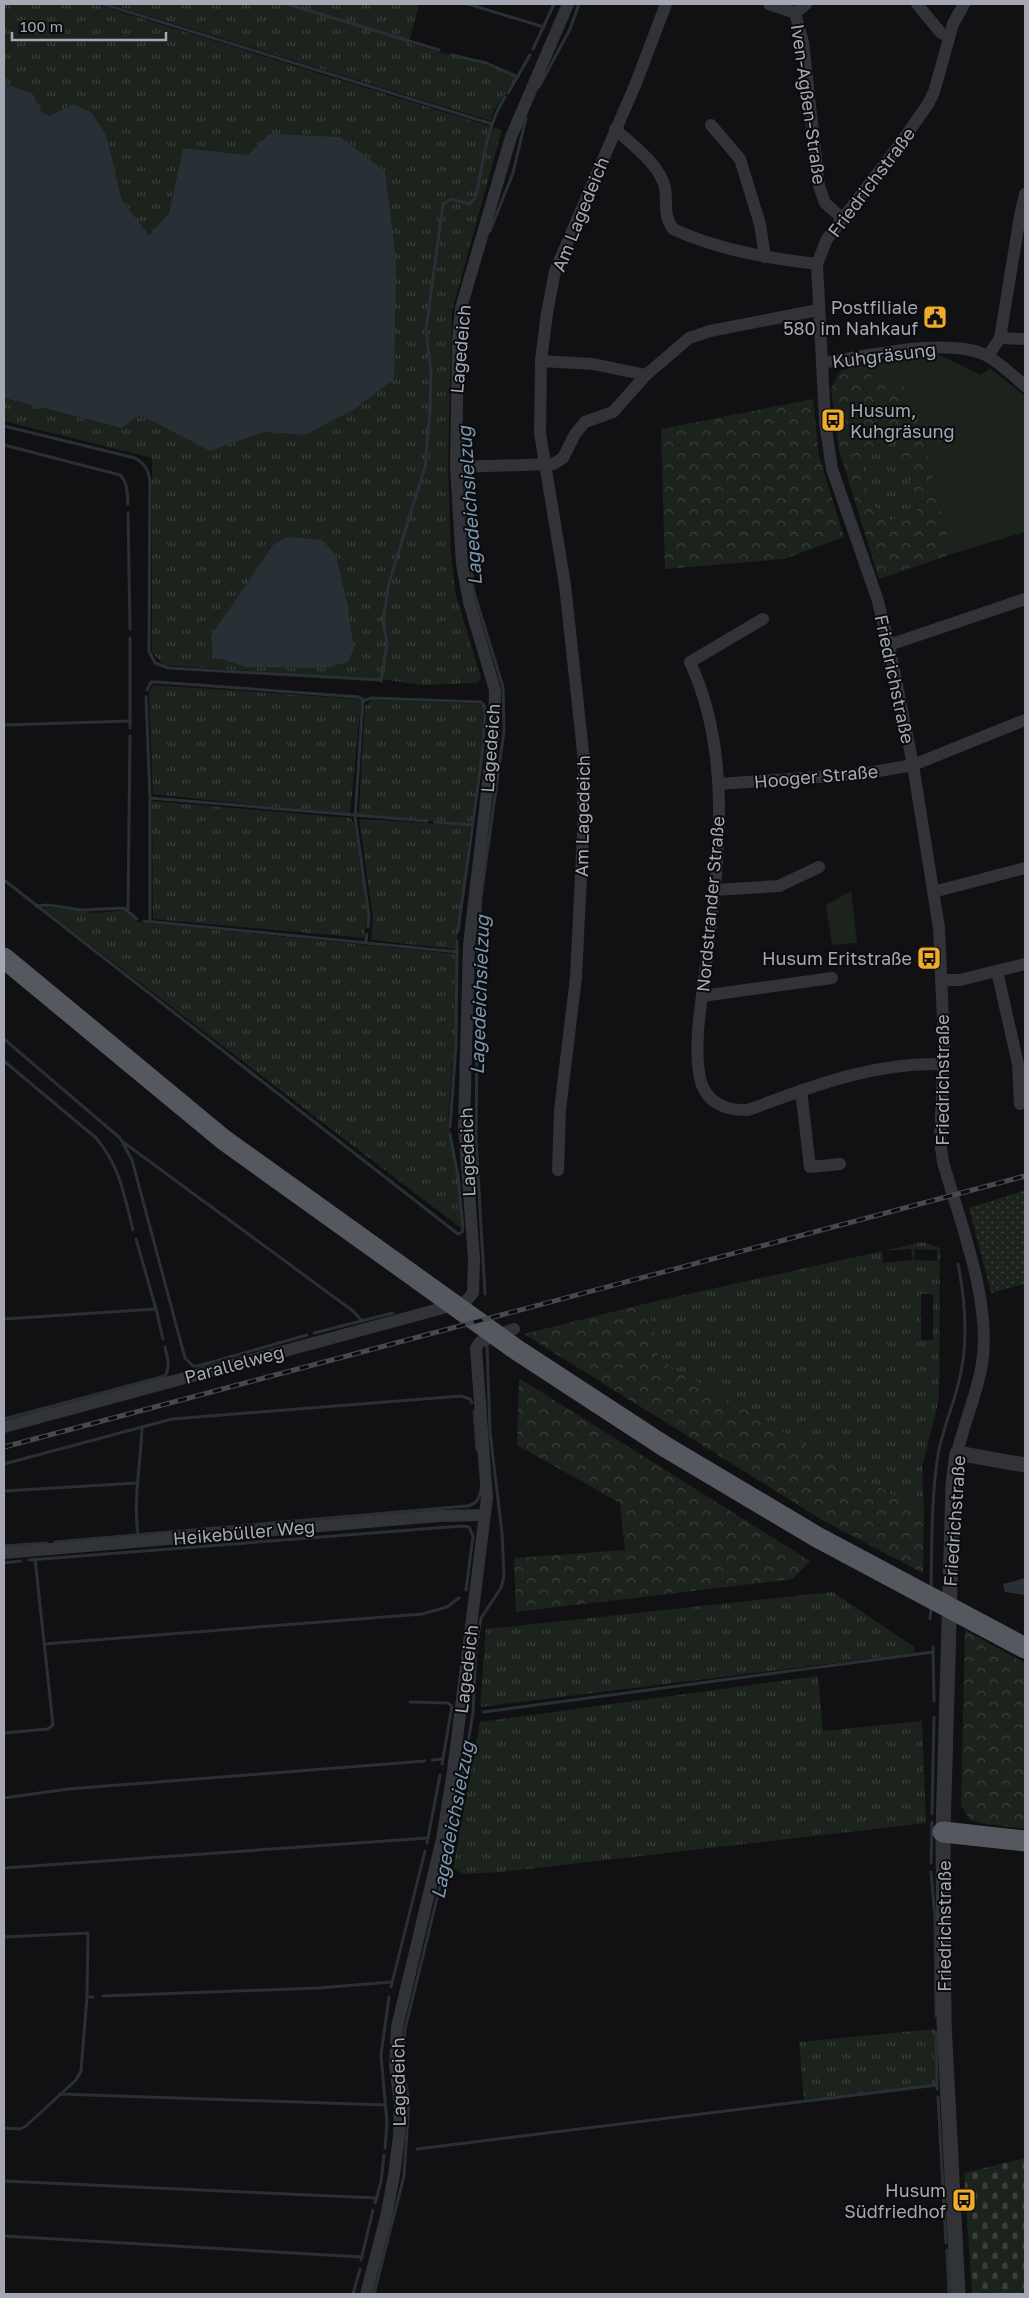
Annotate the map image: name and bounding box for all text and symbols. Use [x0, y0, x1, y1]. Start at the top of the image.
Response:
scale bar [12, 10, 166, 42]
text: 100 m [20, 17, 63, 35]
street label: Iven-Agßen-Straße [787, 22, 831, 186]
street label: Friedrichstraße [823, 123, 919, 241]
street label: Am Lagedeich [547, 153, 613, 275]
place label: Postfiliale 580 im Nahkauf [783, 296, 918, 339]
street label: Lagedeich [445, 304, 475, 394]
public building icon: Postfiliale 580 im Nahkauf [922, 304, 948, 330]
street label: Kuhgräsung [831, 338, 937, 372]
place label: Husum, Kuhgräsung [850, 399, 955, 442]
bus stop icon: Husum, Kuhgräsung [820, 407, 846, 433]
water label: Lagedeichsielzug [452, 424, 486, 586]
street label: Friedrichstraße [871, 612, 919, 746]
street label: Lagedeich [476, 703, 504, 793]
street label: Am Lagedeich [570, 755, 594, 877]
street label: Hooger Straße [753, 760, 879, 792]
street label: Nordstrander Straße [691, 815, 729, 993]
water label: Lagedeichsielzug [465, 914, 493, 1075]
bus stop icon: Husum Eritstraße [916, 945, 942, 971]
place label: Husum Eritstraße [762, 947, 912, 969]
street label: Friedrichstraße [931, 1014, 953, 1146]
street label: Lagedeich [454, 1107, 480, 1197]
street label: Parallelweg [182, 1340, 286, 1388]
street label: Friedrichstraße [938, 1455, 970, 1587]
street label: Heikebüller Weg [172, 1515, 316, 1549]
street label: Lagedeich [450, 1623, 482, 1715]
water label: Lagedeichsielzug [425, 1738, 479, 1901]
street label: Friedrichstraße [933, 1860, 955, 1992]
street label: Lagedeich [386, 2037, 410, 2127]
place label: Husum Südfriedhof [844, 2179, 946, 2222]
bus stop icon: Husum Südfriedhof [951, 2187, 977, 2213]

